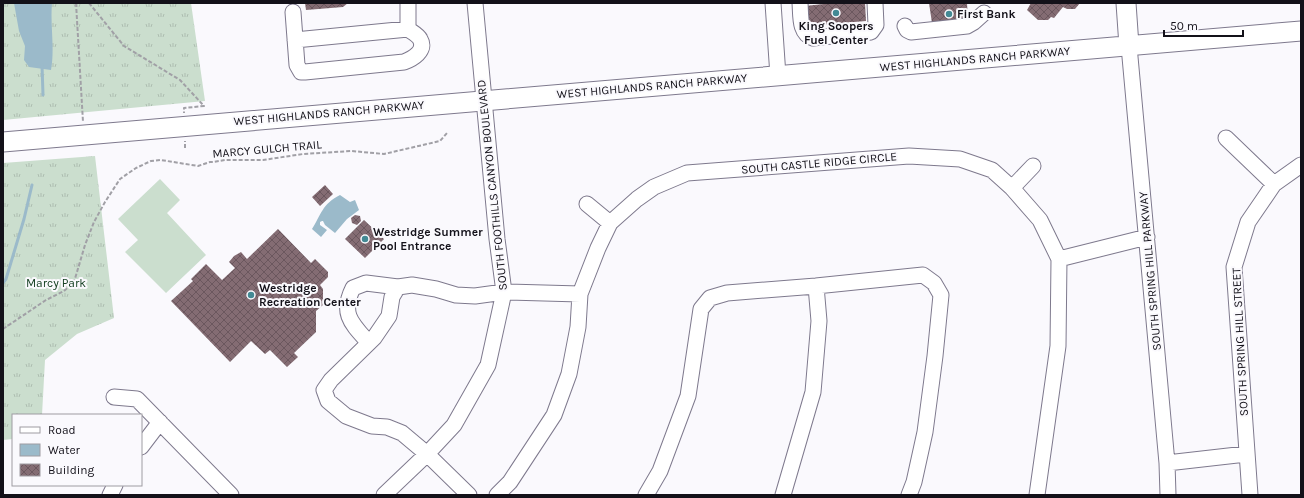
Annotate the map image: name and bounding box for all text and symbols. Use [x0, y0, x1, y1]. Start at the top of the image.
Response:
place label: First Bank [957, 7, 1016, 21]
marker: King Soopers Fuel Center [831, 8, 841, 18]
marker: First Bank [944, 9, 954, 19]
scale bar [1164, 12, 1243, 38]
place label: King Soopers Fuel Center [798, 19, 874, 47]
text: 50 m [1170, 19, 1198, 33]
street label: WEST HIGHLANDS RANCH PARKWAY [879, 44, 1071, 74]
street label: WEST HIGHLANDS RANCH PARKWAY [556, 71, 748, 101]
street label: SOUTH FOOTHILLS CANYON BOULEVARD [474, 79, 510, 291]
street label: WEST HIGHLANDS RANCH PARKWAY [233, 98, 425, 128]
street label: MARCY GULCH TRAIL [212, 137, 323, 161]
street label: SOUTH CASTLE RIDGE CIRCLE [741, 149, 897, 177]
street label: SOUTH SPRING HILL PARKWAY [1136, 190, 1164, 351]
place label: Westridge Summer Pool Entrance [373, 225, 483, 253]
marker: Westridge Summer Pool Entrance [360, 234, 370, 244]
street label: SOUTH SPRING HILL STREET [1229, 267, 1251, 417]
park label: Marcy Park [26, 276, 86, 290]
place label: Westridge Recreation Center [259, 281, 361, 309]
marker: Westridge Recreation Center [246, 290, 256, 300]
legend [12, 414, 142, 486]
text: Road [48, 423, 76, 437]
text: Water [48, 443, 81, 457]
text: Building [48, 463, 95, 477]

